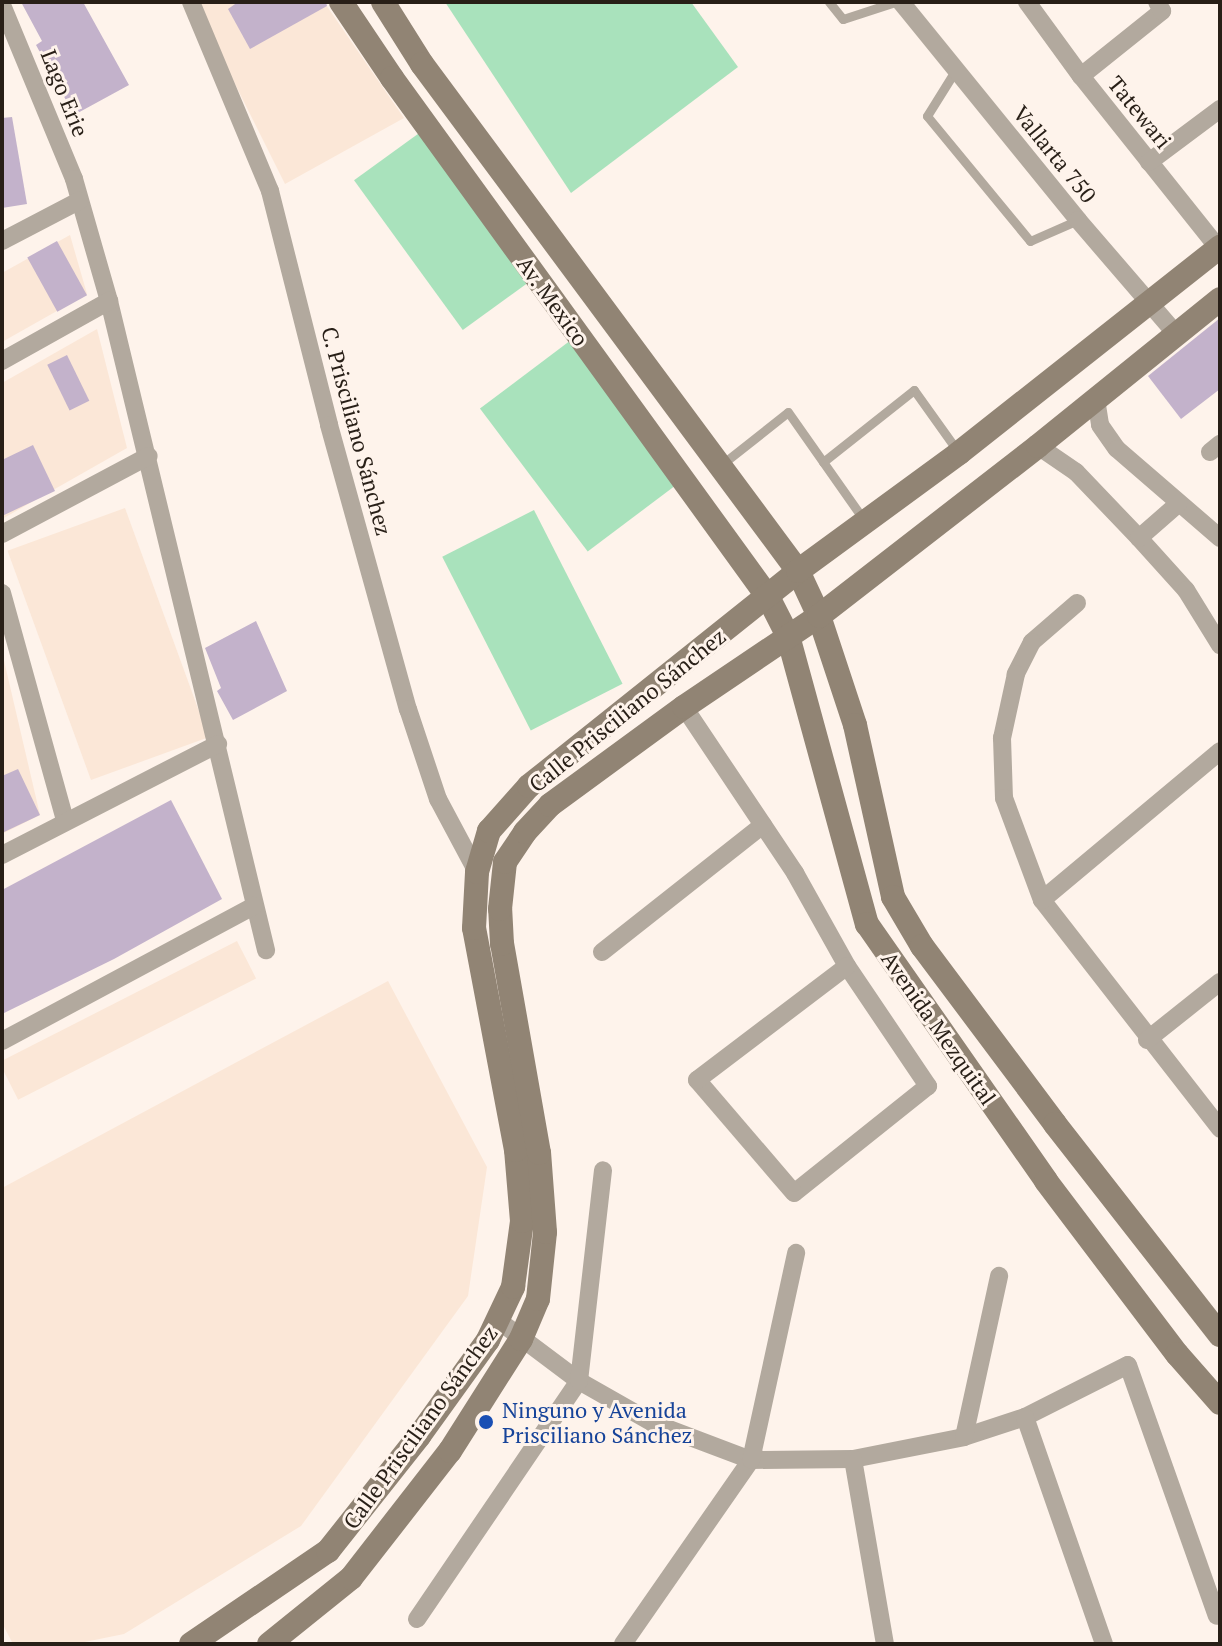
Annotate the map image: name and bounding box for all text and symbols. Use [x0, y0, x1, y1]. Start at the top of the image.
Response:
street label: Lago Erie [36, 46, 94, 140]
street label: Tatewari [1103, 70, 1177, 154]
street label: Vallarta 750 [1008, 100, 1102, 208]
street label: Av. Mexico [511, 251, 595, 351]
street label: C. Prisciliano Sánchez [316, 323, 398, 539]
street label: Calle Prisciliano Sánchez [523, 623, 731, 797]
street label: Avenida Mezquital [876, 946, 1002, 1110]
street label: Calle Prisciliano Sánchez [337, 1320, 503, 1534]
place label: Ninguno y Avenida Prisciliano Sánchez [502, 1396, 692, 1448]
marker: Ninguno y Avenida Prisciliano Sánchez [477, 1413, 495, 1431]

